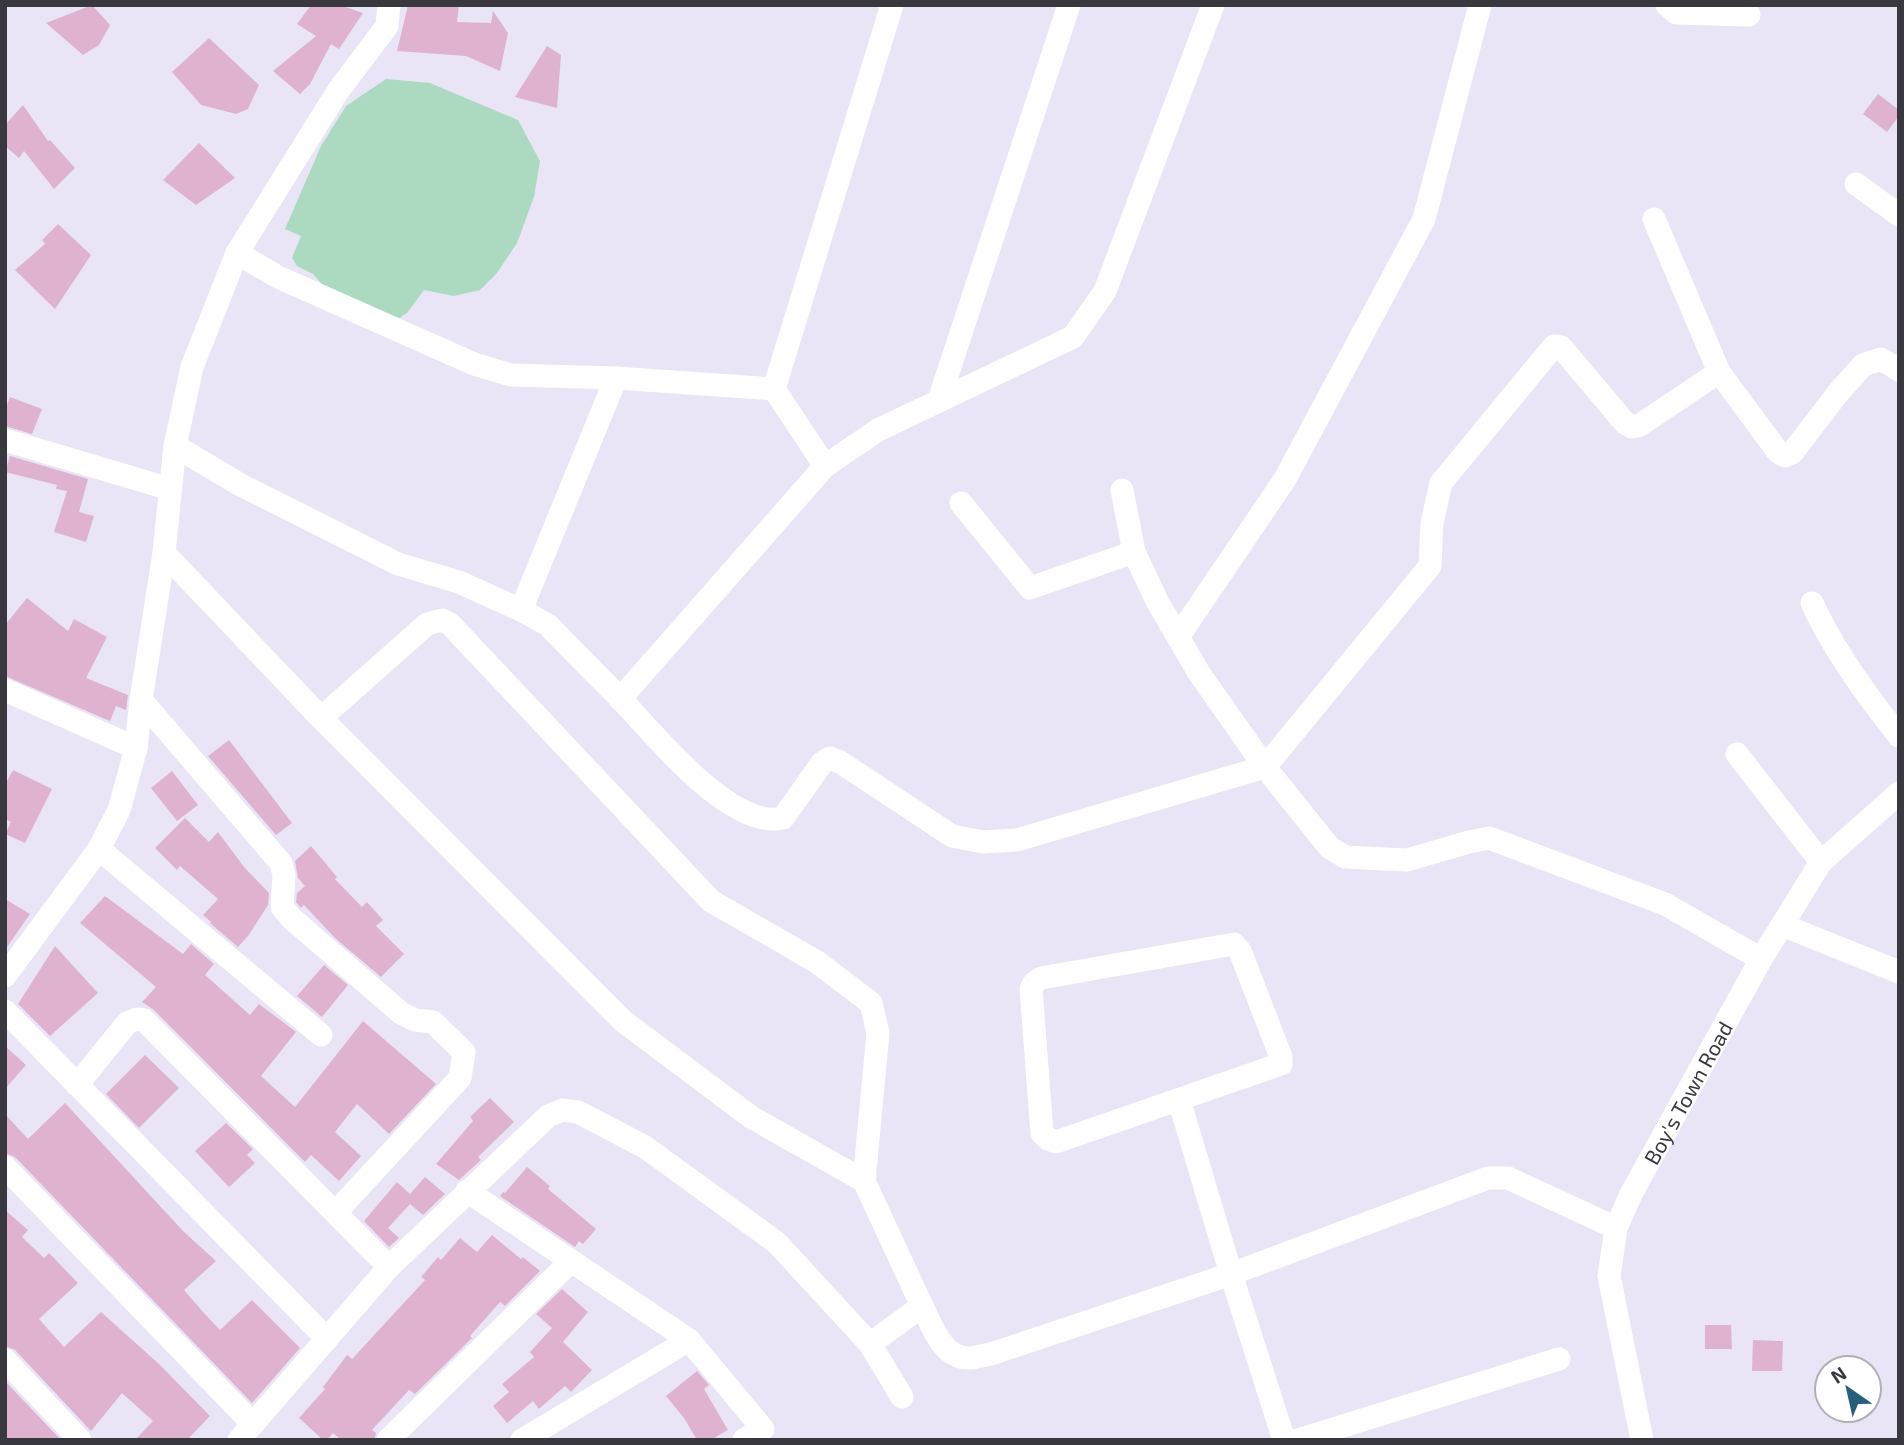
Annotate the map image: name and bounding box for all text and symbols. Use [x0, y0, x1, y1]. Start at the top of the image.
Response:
street label: Boy's Town Road [1638, 1017, 1737, 1168]
north arrow [1813, 1354, 1883, 1424]
text: N [1826, 1361, 1850, 1388]

